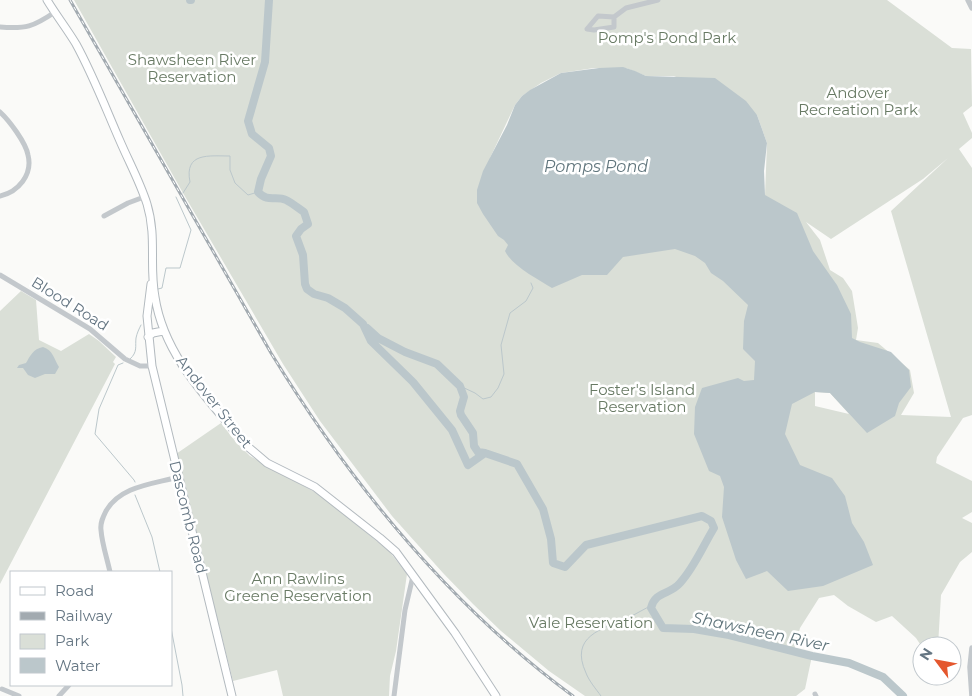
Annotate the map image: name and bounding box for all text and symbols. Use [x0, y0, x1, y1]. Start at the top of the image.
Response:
park label: Pomp's Pond Park [598, 28, 736, 47]
park label: Shawsheen River Reservation [128, 50, 256, 86]
park label: Andover Recreation Park [798, 83, 918, 119]
water label: Pomps Pond [544, 157, 648, 176]
street label: Blood Road [28, 272, 112, 335]
street label: Andover Street [172, 352, 257, 452]
park label: Foster's Island Reservation [589, 380, 695, 416]
street label: Dascomb Road [165, 459, 212, 575]
park label: Ann Rawlins Greene Reservation [224, 569, 372, 605]
legend [10, 571, 172, 686]
text: Road [55, 581, 94, 600]
text: Railway [55, 606, 113, 625]
water label: Shawsheen River [691, 608, 831, 655]
park label: Vale Reservation [529, 613, 653, 632]
text: Park [55, 631, 89, 650]
north arrow [912, 636, 962, 686]
text: N [915, 645, 937, 664]
text: Water [55, 656, 101, 675]

